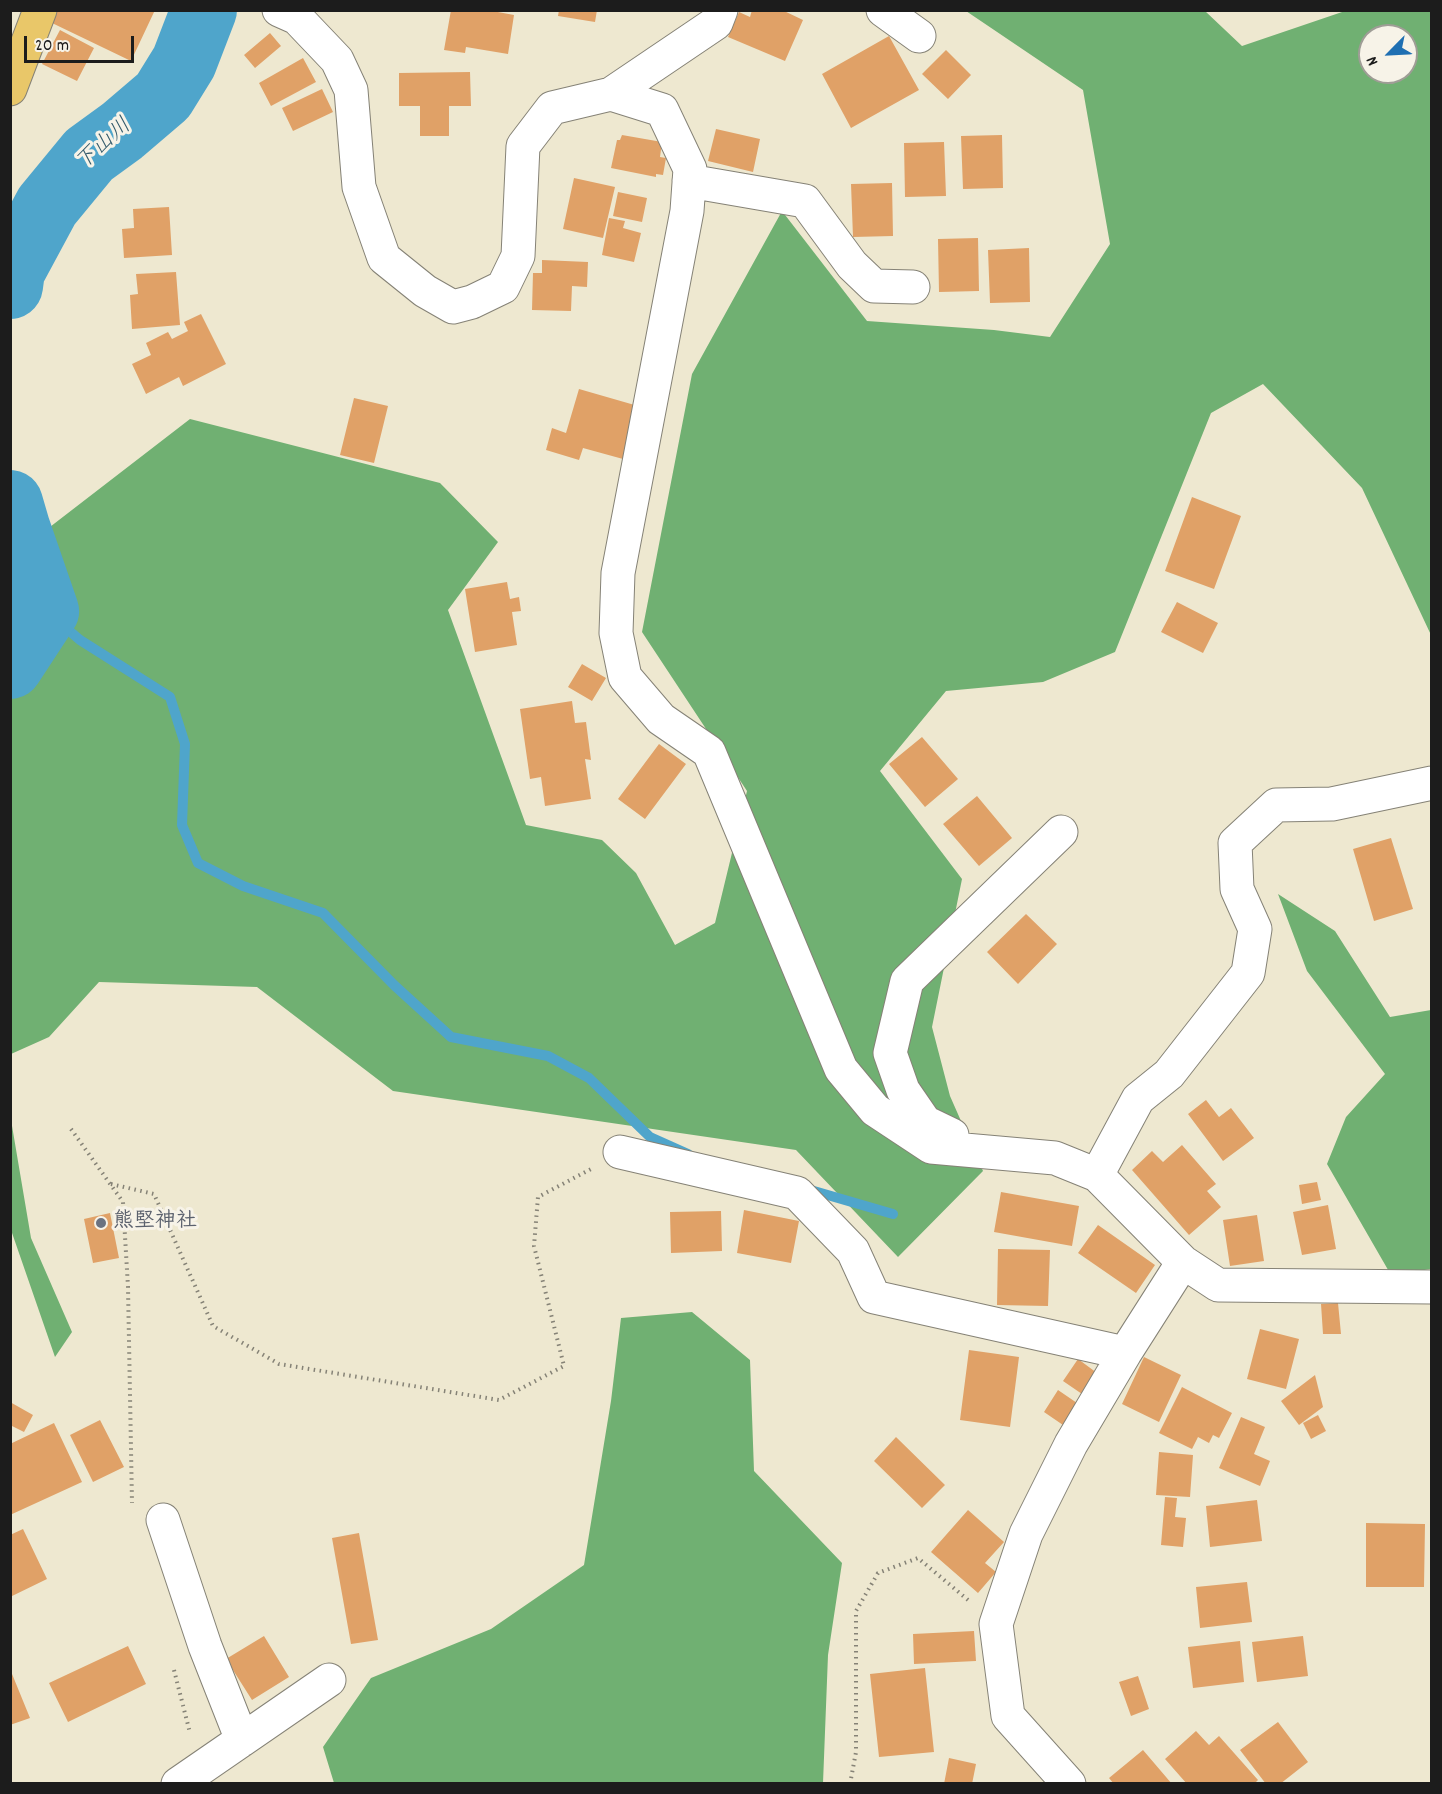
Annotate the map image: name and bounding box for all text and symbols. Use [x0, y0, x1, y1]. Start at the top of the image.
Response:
scale bar [27, 24, 136, 62]
north arrow [1358, 24, 1418, 84]
text: 20 m [35, 34, 69, 59]
text: N [1361, 52, 1385, 69]
water label: 下山川 [72, 114, 138, 178]
place label: 熊堅神社 [113, 1210, 197, 1236]
marker: 熊堅神社 [94, 1216, 108, 1230]

